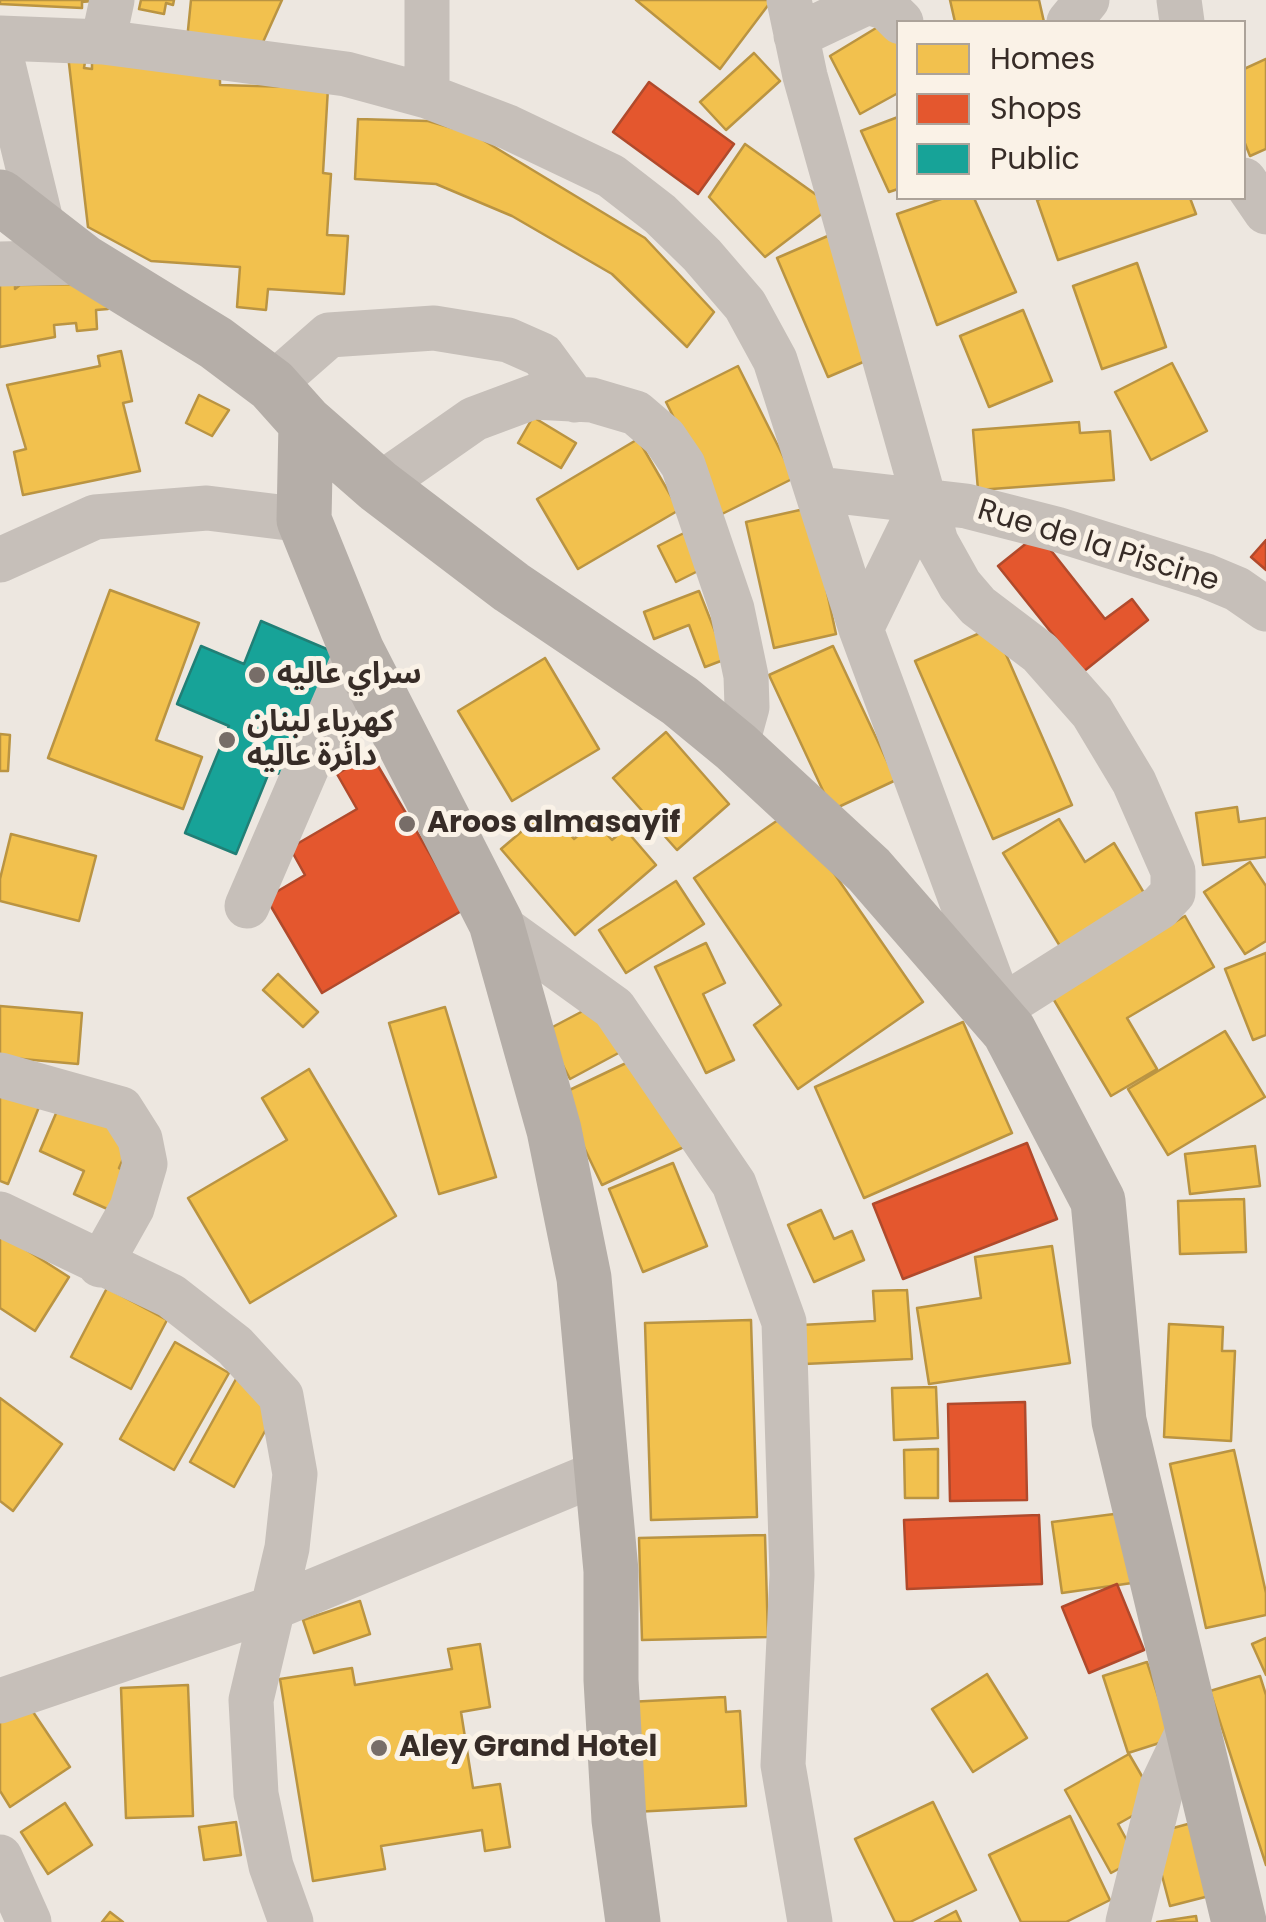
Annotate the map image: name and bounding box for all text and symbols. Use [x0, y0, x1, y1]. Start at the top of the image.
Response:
legend [896, 20, 1246, 200]
text: Homes [990, 37, 1095, 80]
text: Shops [990, 87, 1082, 130]
text: Public [990, 137, 1080, 180]
street label: Rue de la Piscine [973, 493, 1223, 601]
place label: سراي عاليه [277, 657, 422, 693]
marker: سراي عاليه [246, 664, 268, 686]
place label: كهرباء لبنان دائرة عاليه [247, 705, 394, 776]
marker: كهرباء لبنان دائرة عاليه [216, 729, 238, 751]
place label: Aroos almasayif [427, 806, 680, 842]
marker: Aroos almasayif [396, 813, 418, 835]
place label: Aley Grand Hotel [399, 1730, 657, 1766]
marker: Aley Grand Hotel [368, 1737, 390, 1759]

